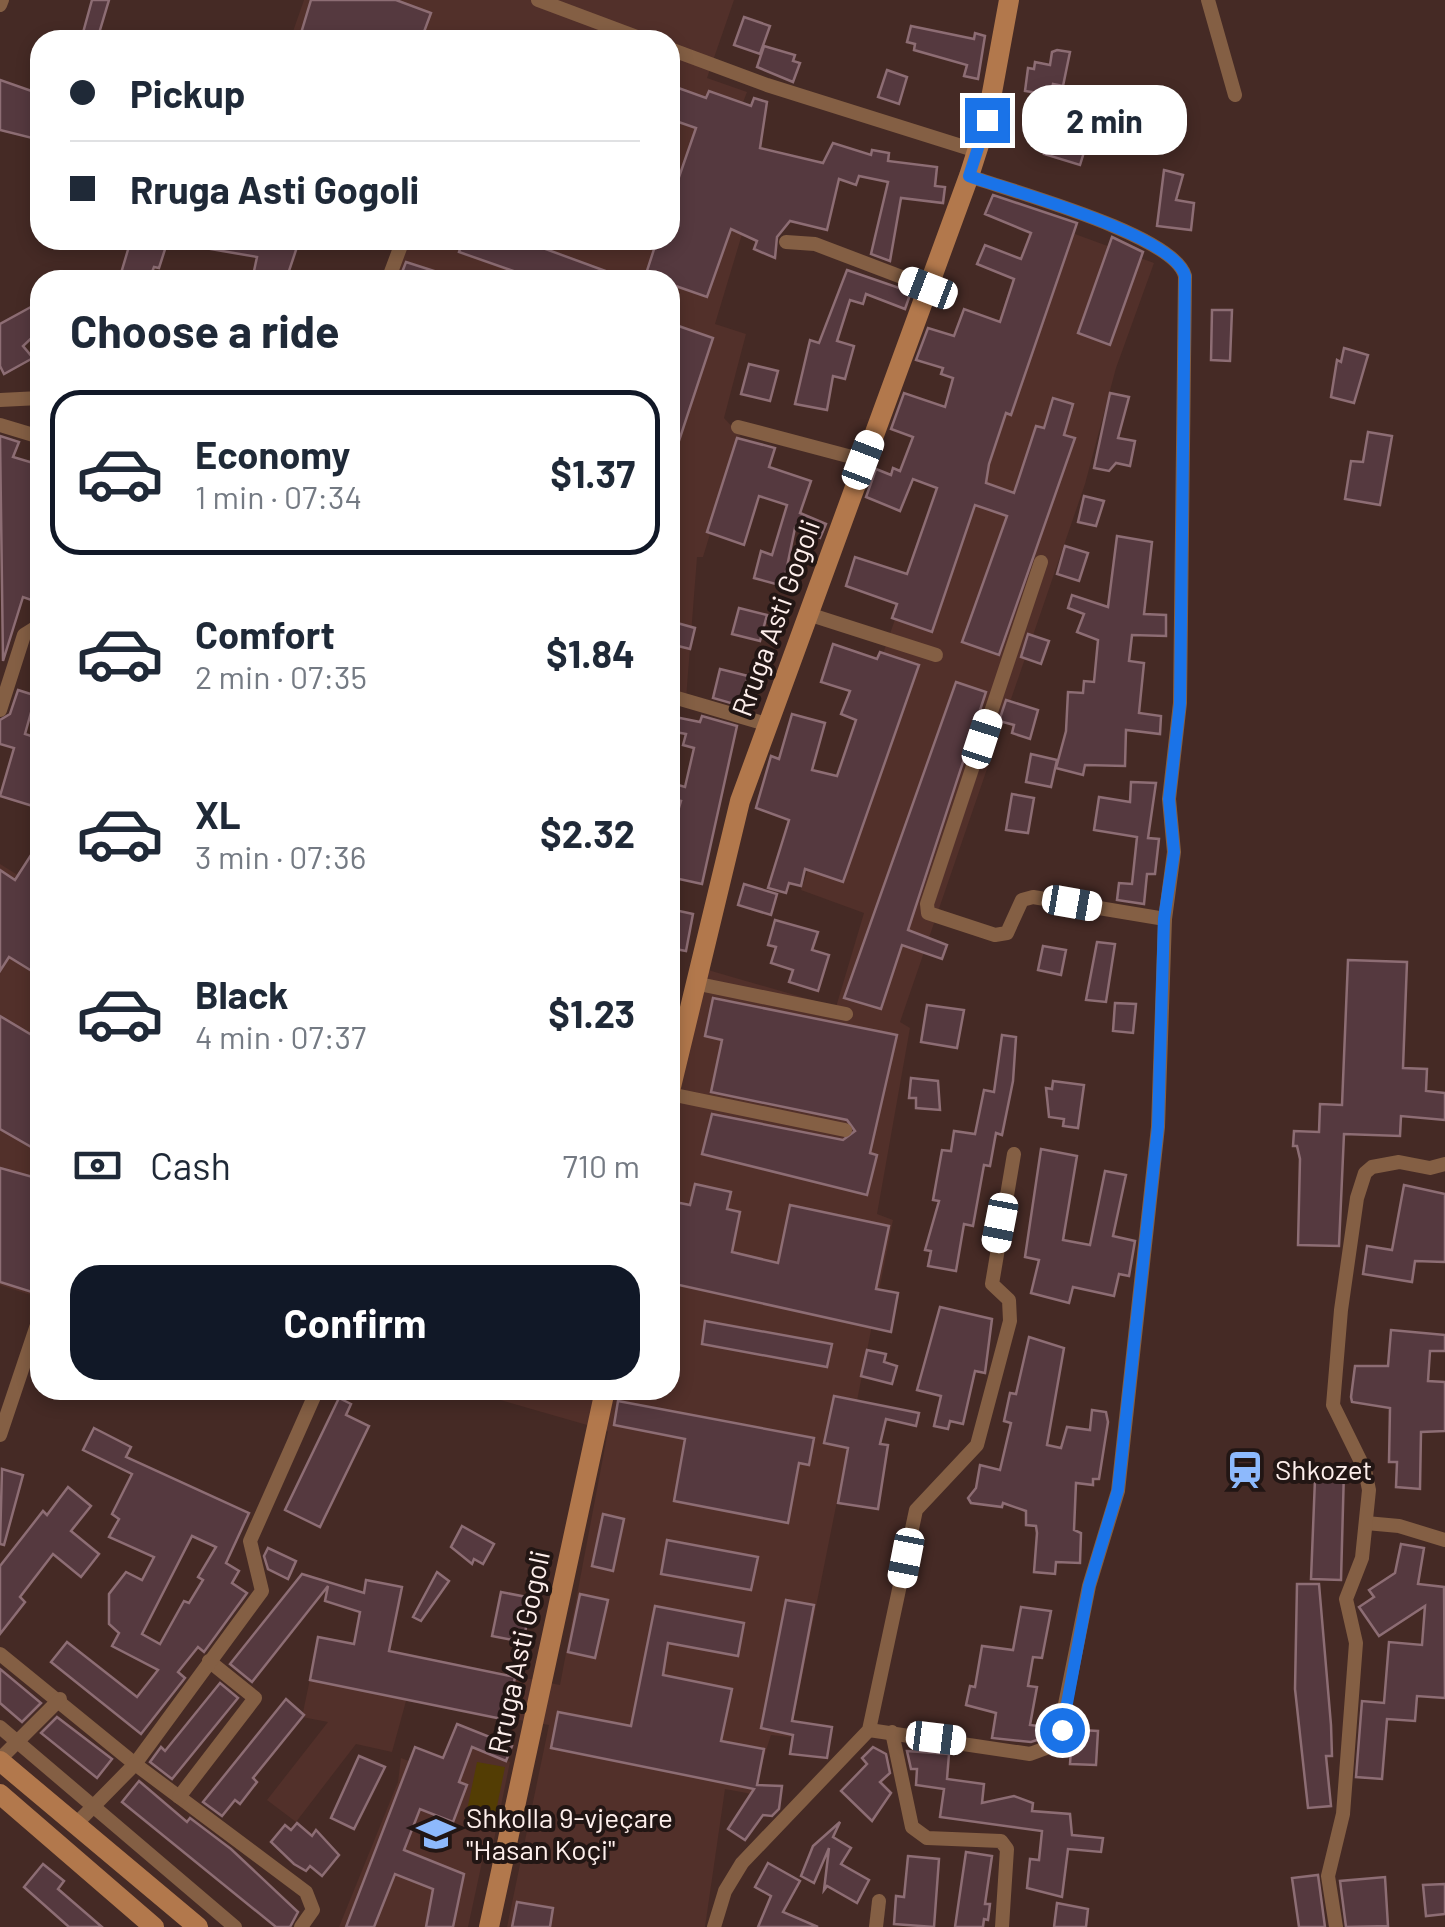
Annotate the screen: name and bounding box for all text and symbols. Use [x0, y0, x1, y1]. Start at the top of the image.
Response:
text: Pickup [130, 70, 245, 116]
callout: 2 min [1022, 85, 1187, 155]
route end [965, 98, 1010, 143]
text: 2 min [1066, 101, 1143, 139]
text: Rruga Asti Gogoli [130, 166, 419, 212]
car [895, 263, 961, 313]
text: Choose a ride [70, 303, 340, 357]
car [838, 427, 888, 493]
icon: car [75, 428, 165, 518]
text: Economy [195, 431, 350, 477]
text: $1.37 [550, 450, 635, 496]
text: 1 min · 07:34 [195, 477, 362, 515]
street label: Rruga Asti Gogoli [724, 515, 826, 721]
icon: car [75, 608, 165, 698]
text: Comfort [195, 611, 335, 657]
text: $1.84 [546, 630, 635, 676]
text: 2 min · 07:35 [195, 657, 367, 695]
car [958, 706, 1006, 772]
icon: car [75, 788, 165, 878]
text: XL [195, 791, 241, 837]
text: $2.32 [540, 810, 635, 856]
text: 3 min · 07:36 [195, 837, 366, 875]
car [1040, 883, 1104, 923]
icon: car [75, 968, 165, 1058]
text: Black [195, 971, 289, 1017]
text: $1.23 [548, 990, 635, 1036]
text: 4 min · 07:37 [195, 1017, 366, 1055]
icon: cash [70, 1138, 125, 1193]
text: Cash [150, 1142, 231, 1188]
text: 710 m [563, 1146, 640, 1184]
car [980, 1191, 1020, 1255]
button: Confirm [70, 1265, 640, 1380]
station icon: Shkozet [1224, 1449, 1266, 1491]
place label: Shkozet [1275, 1452, 1373, 1486]
car [886, 1526, 926, 1590]
street label: Rruga Asti Gogoli [480, 1547, 556, 1756]
route start [1040, 1708, 1085, 1753]
car [904, 1719, 968, 1757]
place label: Shkolla 9-vjeçare "Hasan Koçi" [466, 1800, 673, 1866]
school or university icon: Shkolla 9-vjeçare "Hasan Koçi" [415, 1813, 457, 1855]

